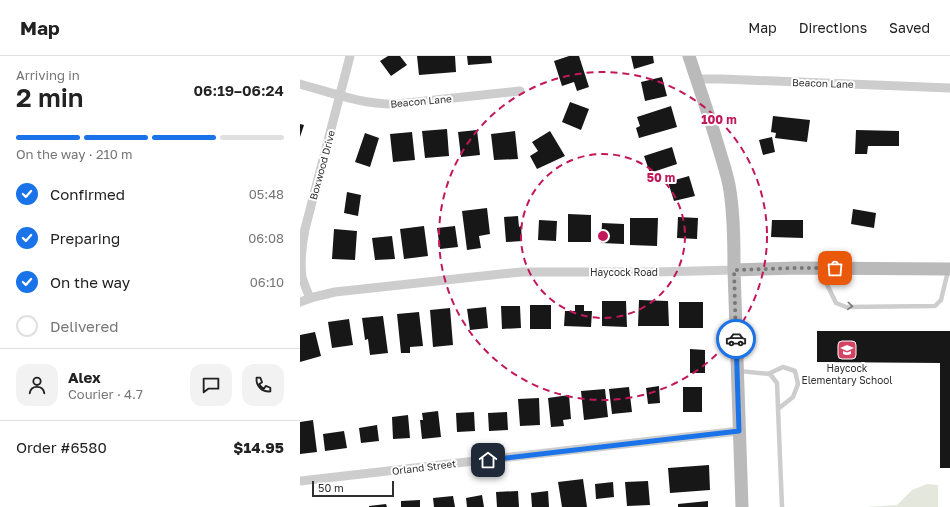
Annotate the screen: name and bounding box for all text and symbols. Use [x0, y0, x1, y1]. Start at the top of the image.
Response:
text: Map [20, 16, 60, 39]
text: Map [748, 19, 777, 36]
text: Directions [799, 19, 867, 36]
text: Saved [889, 19, 930, 36]
text: Arriving in [16, 67, 80, 83]
street label: Beacon Lane [792, 76, 854, 90]
text: 06:19–06:24 [194, 81, 284, 99]
text: 2 min [16, 82, 84, 113]
street label: Beacon Lane [390, 92, 452, 110]
text: 100 m [701, 112, 737, 127]
street label: Boxwood Drive [307, 129, 337, 201]
text: On the way · 210 m [16, 146, 133, 162]
text: 50 m [647, 170, 675, 185]
icon: check [16, 183, 38, 205]
text: Confirmed [50, 185, 125, 203]
text: 05:48 [249, 186, 284, 202]
icon: check [16, 227, 38, 249]
text: Preparing [50, 229, 120, 247]
centre of rings [596, 229, 610, 243]
text: 06:08 [248, 230, 284, 246]
pin [818, 251, 852, 285]
icon: bag [824, 257, 846, 279]
street label: Haycock Road [590, 266, 658, 278]
icon: check [16, 271, 38, 293]
text: On the way [50, 273, 130, 291]
text: 06:10 [250, 274, 284, 290]
one-way arrow [847, 302, 853, 311]
text: Delivered [50, 317, 118, 335]
courier [716, 319, 756, 359]
icon: car [725, 328, 747, 350]
school or university icon: Haycock Elementary School [836, 339, 858, 361]
place label: Haycock Elementary School [802, 362, 892, 386]
button: person [16, 364, 58, 406]
button: chat [190, 364, 232, 406]
button: phone [242, 364, 284, 406]
text: Alex [68, 368, 101, 386]
text: Courier · 4.7 [68, 386, 143, 402]
text: Order #6580 [16, 438, 107, 456]
text: $14.95 [233, 438, 284, 456]
pin [471, 443, 505, 477]
icon: home [477, 449, 499, 471]
street label: Orland Street [391, 457, 457, 477]
scale bar [312, 479, 394, 498]
text: 50 m [318, 481, 344, 494]

